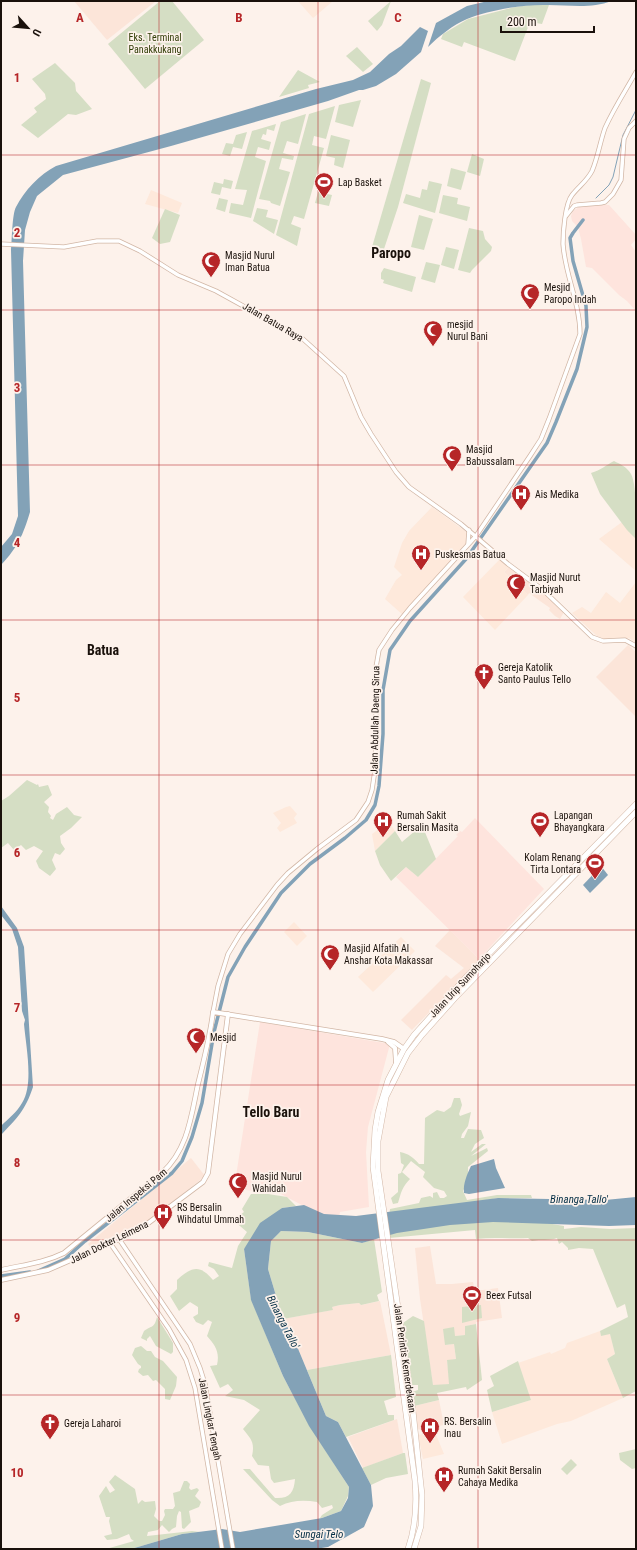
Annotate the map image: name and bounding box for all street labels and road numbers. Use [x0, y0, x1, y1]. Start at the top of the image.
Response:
street label: Jalan Batua Raya [241, 300, 305, 344]
street label: Jalan Abdullah Daeng Sirua [369, 666, 381, 774]
street label: Jalan Urip Sumoharjo [427, 950, 493, 1020]
street label: Jalan Inspeksi Pam [103, 1166, 169, 1224]
street label: Jalan Dokter Leimena [68, 1218, 150, 1266]
street label: Jalan Perintis Kemerdekaan [392, 1303, 418, 1413]
street label: Jalan Lingkar Tengah [197, 1377, 223, 1461]

